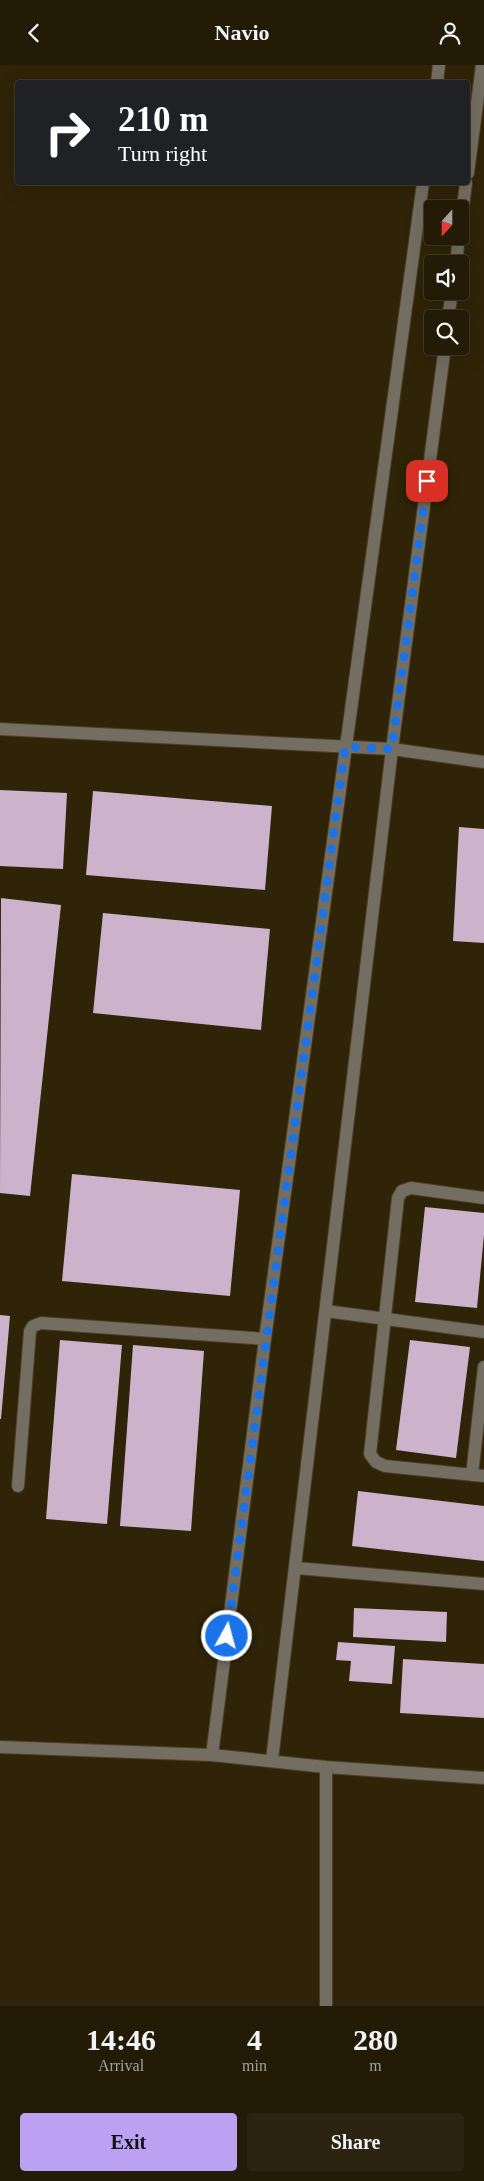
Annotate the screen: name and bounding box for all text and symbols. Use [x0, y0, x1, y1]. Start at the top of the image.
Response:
icon: back [20, 19, 48, 47]
icon: person [436, 19, 464, 47]
text: Navio [215, 20, 270, 45]
icon: right [35, 100, 100, 165]
text: 210 m [118, 100, 208, 139]
text: Turn right [118, 141, 207, 166]
north arrow [424, 200, 469, 245]
map controls [424, 200, 469, 355]
button: sound [424, 255, 469, 300]
button: search [424, 310, 469, 355]
pin [406, 460, 448, 502]
icon: arrive [413, 467, 441, 495]
position arrow [200, 1609, 252, 1661]
text: 14:46 [86, 2023, 156, 2056]
text: 4 [247, 2023, 262, 2056]
text: 280 [353, 2023, 398, 2056]
text: Arrival [98, 2057, 144, 2074]
text: min [242, 2057, 267, 2074]
text: m [369, 2057, 382, 2074]
button: Exit [20, 2113, 237, 2171]
button: Share [247, 2113, 464, 2171]

